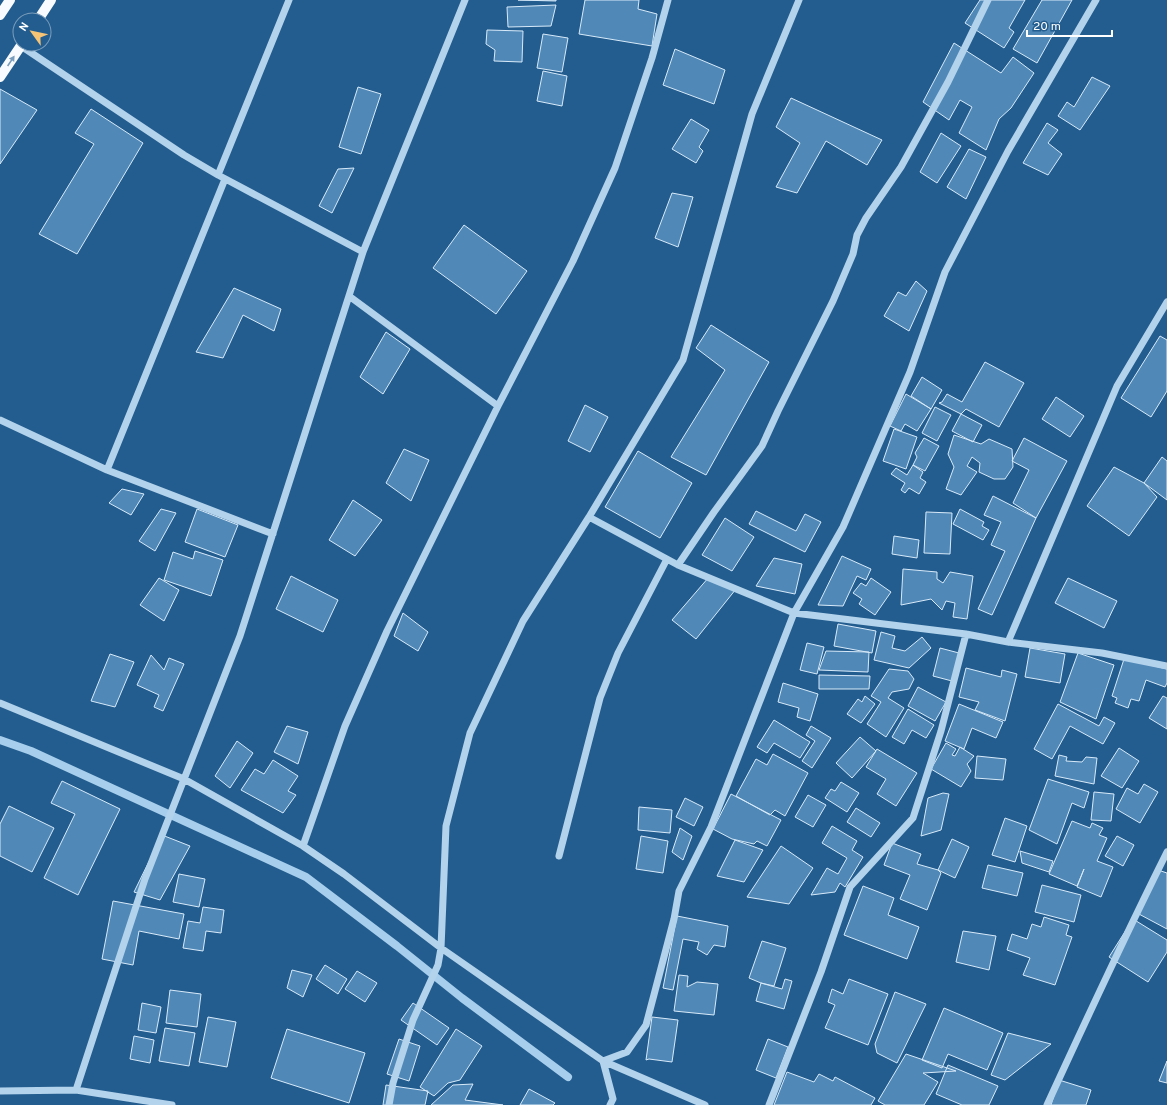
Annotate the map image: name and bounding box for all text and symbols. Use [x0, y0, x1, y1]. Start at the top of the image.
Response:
north arrow [12, 12, 52, 52]
scale bar [1027, 12, 1112, 38]
text: 20 m [1033, 19, 1061, 35]
text: N [16, 20, 32, 34]
one-way arrow [7, 55, 15, 66]

